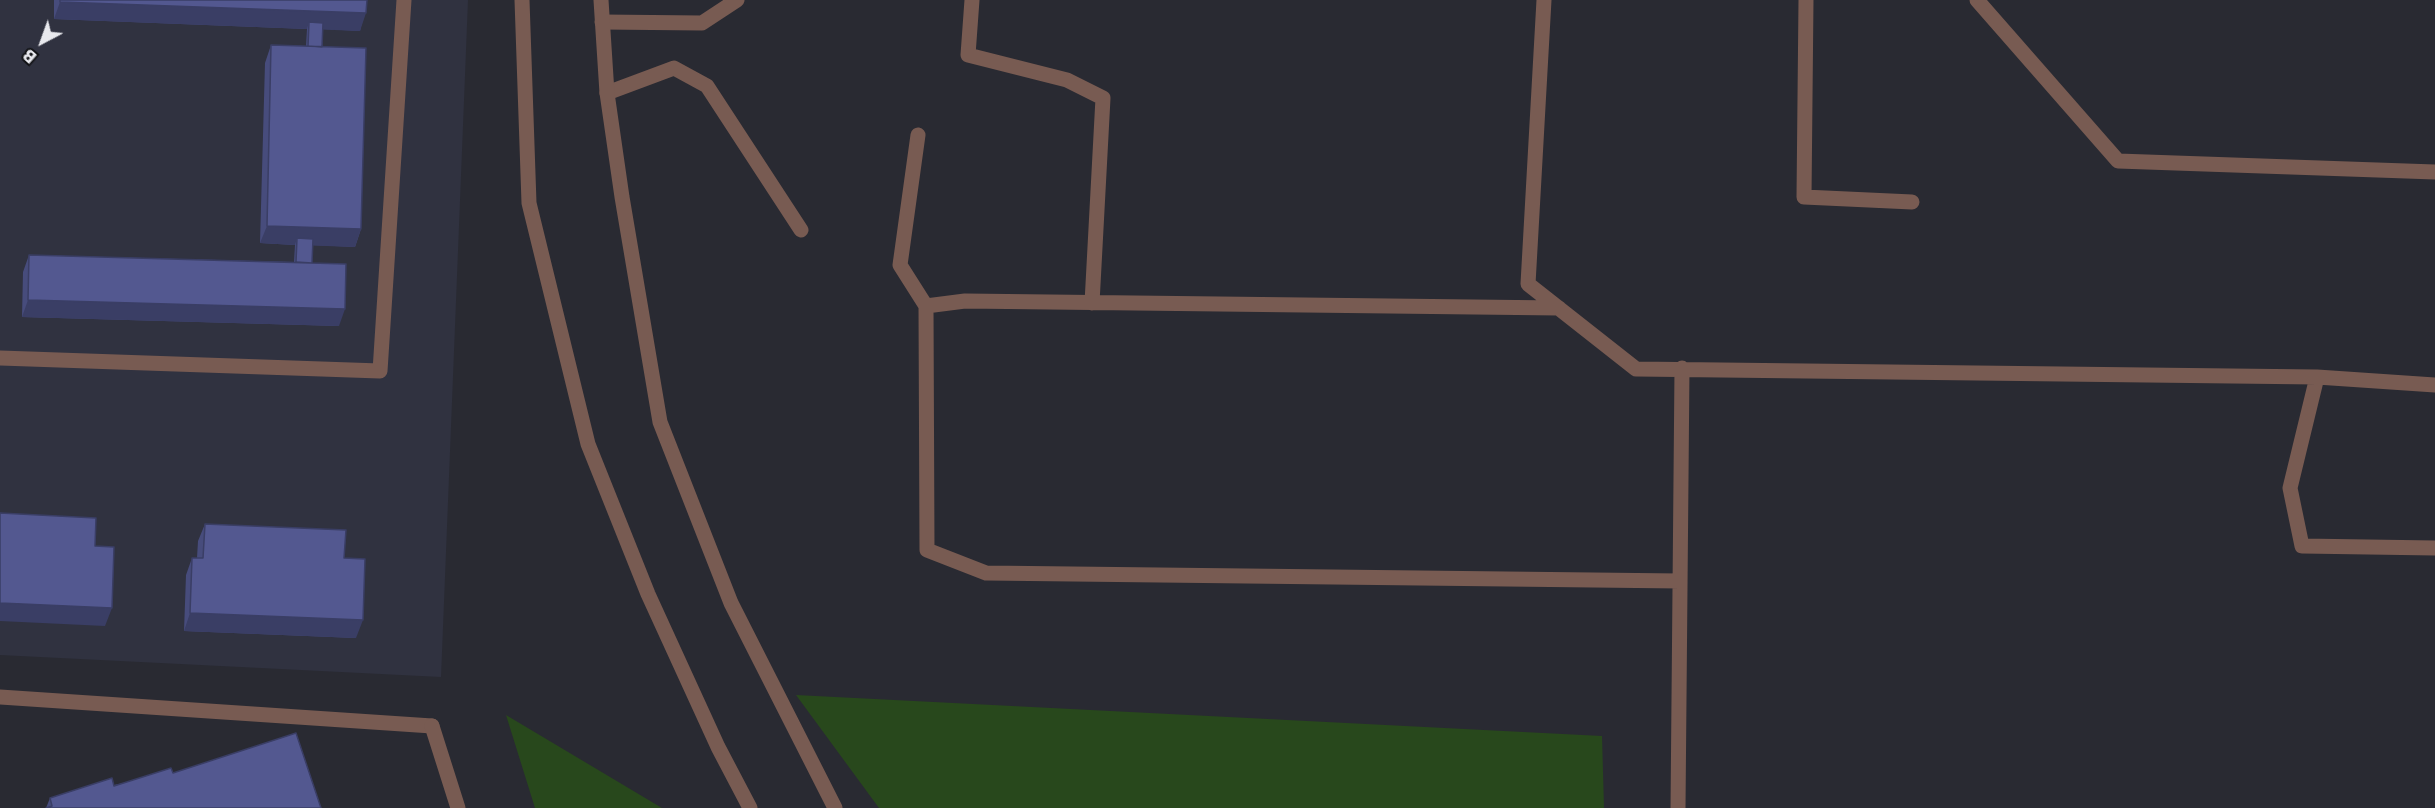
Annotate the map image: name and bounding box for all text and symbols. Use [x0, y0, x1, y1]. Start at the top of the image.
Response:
north arrow [12, 12, 72, 72]
text: B [19, 45, 41, 67]

